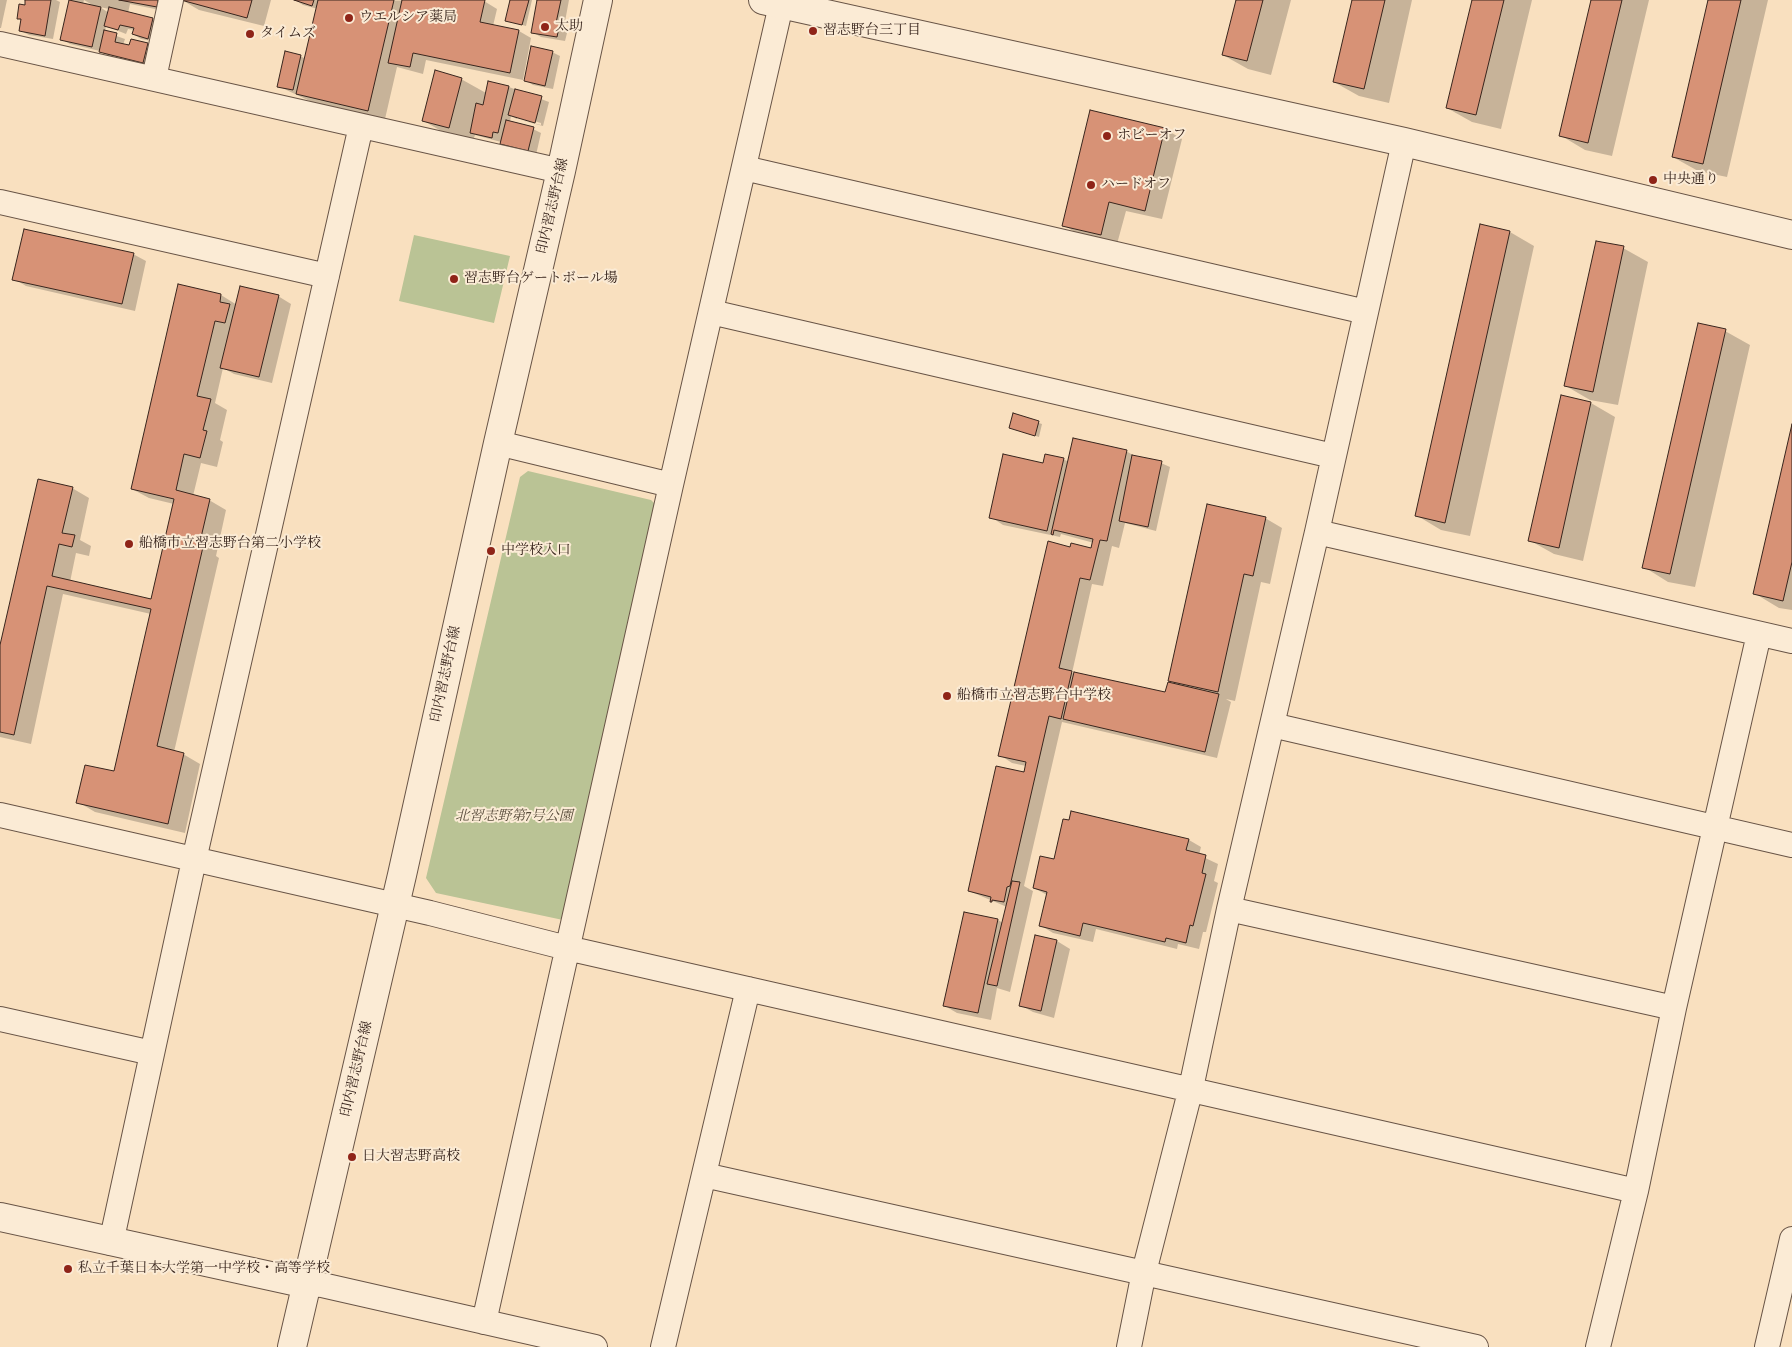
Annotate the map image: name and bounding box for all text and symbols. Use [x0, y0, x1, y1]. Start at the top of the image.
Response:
place label: ウエルシア薬局 [359, 10, 457, 26]
marker: ウエルシア薬局 [343, 12, 355, 24]
place label: 太助 [555, 19, 583, 35]
marker: 太助 [539, 21, 551, 33]
place label: 習志野台三丁目 [823, 23, 921, 39]
marker: 習志野台三丁目 [807, 25, 819, 37]
place label: タイムズ [260, 26, 316, 42]
marker: タイムズ [244, 28, 256, 40]
place label: ホビーオフ [1117, 128, 1186, 144]
marker: ホビーオフ [1101, 130, 1113, 142]
street label: 印内習志野台線 [534, 156, 572, 256]
place label: 中央通り [1663, 172, 1719, 188]
marker: 中央通り [1647, 174, 1659, 186]
place label: ハードオフ [1101, 177, 1171, 193]
marker: ハードオフ [1085, 179, 1097, 191]
place label: 習志野台ゲートボール場 [464, 271, 618, 287]
marker: 習志野台ゲートボール場 [448, 273, 460, 285]
place label: 船橋市立習志野台第二小学校 [139, 536, 321, 552]
marker: 船橋市立習志野台第二小学校 [123, 538, 135, 550]
place label: 中学校入口 [501, 543, 571, 559]
marker: 中学校入口 [485, 545, 497, 557]
street label: 印内習志野台線 [428, 624, 464, 724]
place label: 船橋市立習志野台中学校 [957, 688, 1111, 704]
marker: 船橋市立習志野台中学校 [941, 690, 953, 702]
park label: 北習志野第7号公園 [455, 809, 573, 825]
street label: 印内習志野台線 [338, 1019, 376, 1119]
place label: 日大習志野高校 [362, 1149, 460, 1165]
marker: 日大習志野高校 [346, 1151, 358, 1163]
place label: 私立千葉日本大学第一中学校・高等学校 [78, 1261, 330, 1277]
marker: 私立千葉日本大学第一中学校・高等学校 [62, 1263, 74, 1275]

